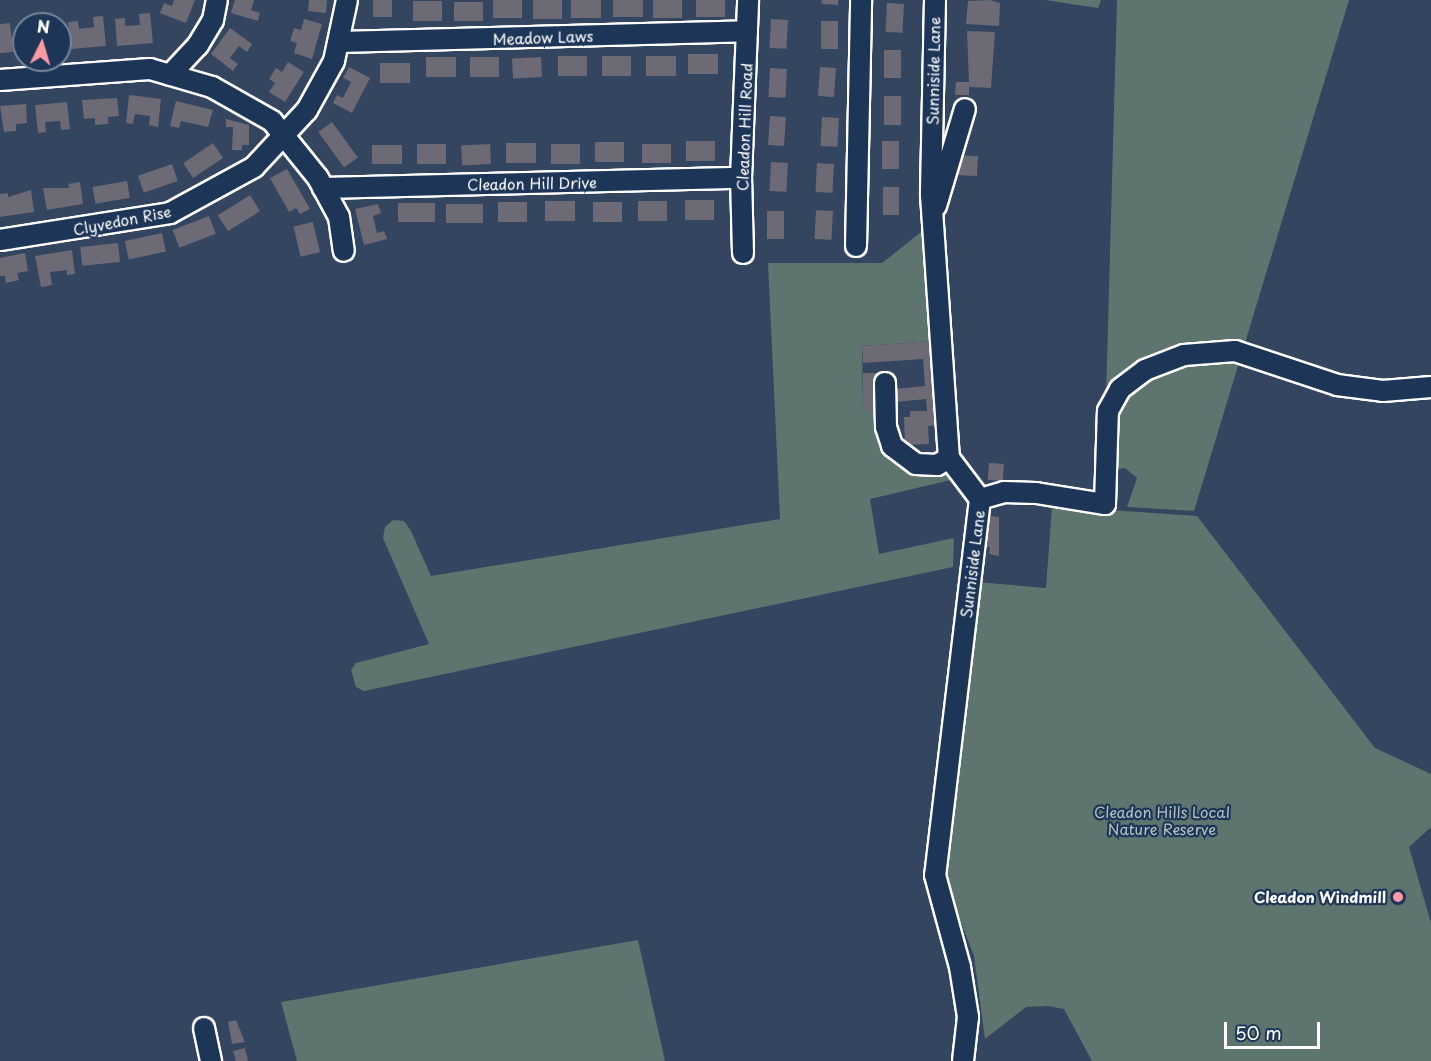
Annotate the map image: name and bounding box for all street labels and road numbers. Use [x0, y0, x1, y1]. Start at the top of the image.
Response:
street label: Sunniside Lane [923, 16, 943, 126]
street label: Meadow Laws [493, 26, 593, 48]
street label: Cleadon Hill Road [733, 63, 755, 191]
street label: Cleadon Hill Drive [467, 173, 597, 193]
street label: Clyvedon Rise [71, 202, 173, 238]
street label: Sunniside Lane [956, 509, 988, 619]

